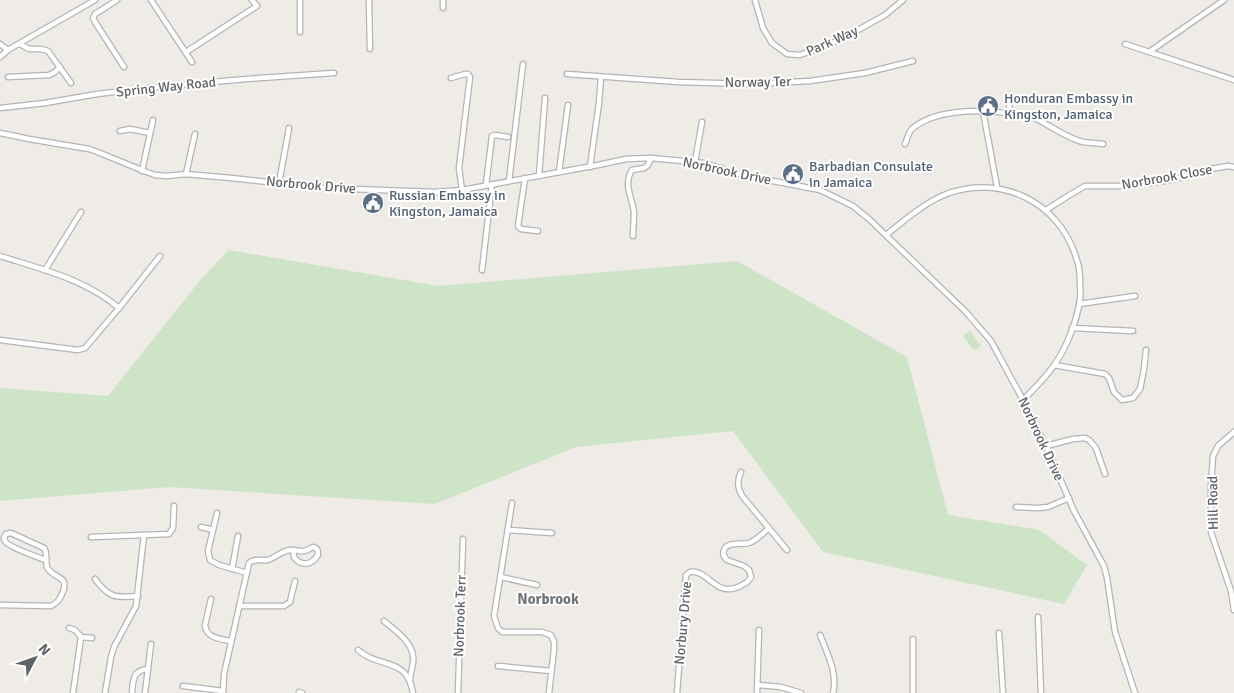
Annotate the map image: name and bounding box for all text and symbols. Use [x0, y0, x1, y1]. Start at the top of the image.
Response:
street label: Park Way [803, 22, 861, 60]
street label: Spring Way Road [115, 73, 217, 101]
street label: Norway Ter [725, 73, 792, 91]
place label: Honduran Embassy in Kingston, Jamaica [1004, 90, 1133, 123]
public building icon: Honduran Embassy in Kingston, Jamaica [976, 94, 1000, 118]
street label: Norbrook Drive [681, 153, 773, 189]
place label: Barbadian Consulate in Jamaica [809, 158, 933, 191]
street label: Norbrook Close [1120, 161, 1214, 193]
public building icon: Barbadian Consulate in Jamaica [781, 162, 805, 186]
street label: Norbrook Drive [265, 173, 357, 197]
place label: Russian Embassy in Kingston, Jamaica [389, 187, 506, 220]
public building icon: Russian Embassy in Kingston, Jamaica [361, 191, 385, 215]
street label: Norbrook Drive [1014, 395, 1068, 483]
street label: Hill Road [1204, 476, 1222, 530]
street label: Norbrook Terr [450, 574, 470, 657]
street label: Norbury Drive [671, 581, 695, 665]
district label: Norbrook [517, 590, 579, 608]
north arrow [10, 633, 60, 683]
text: N [35, 641, 54, 659]

